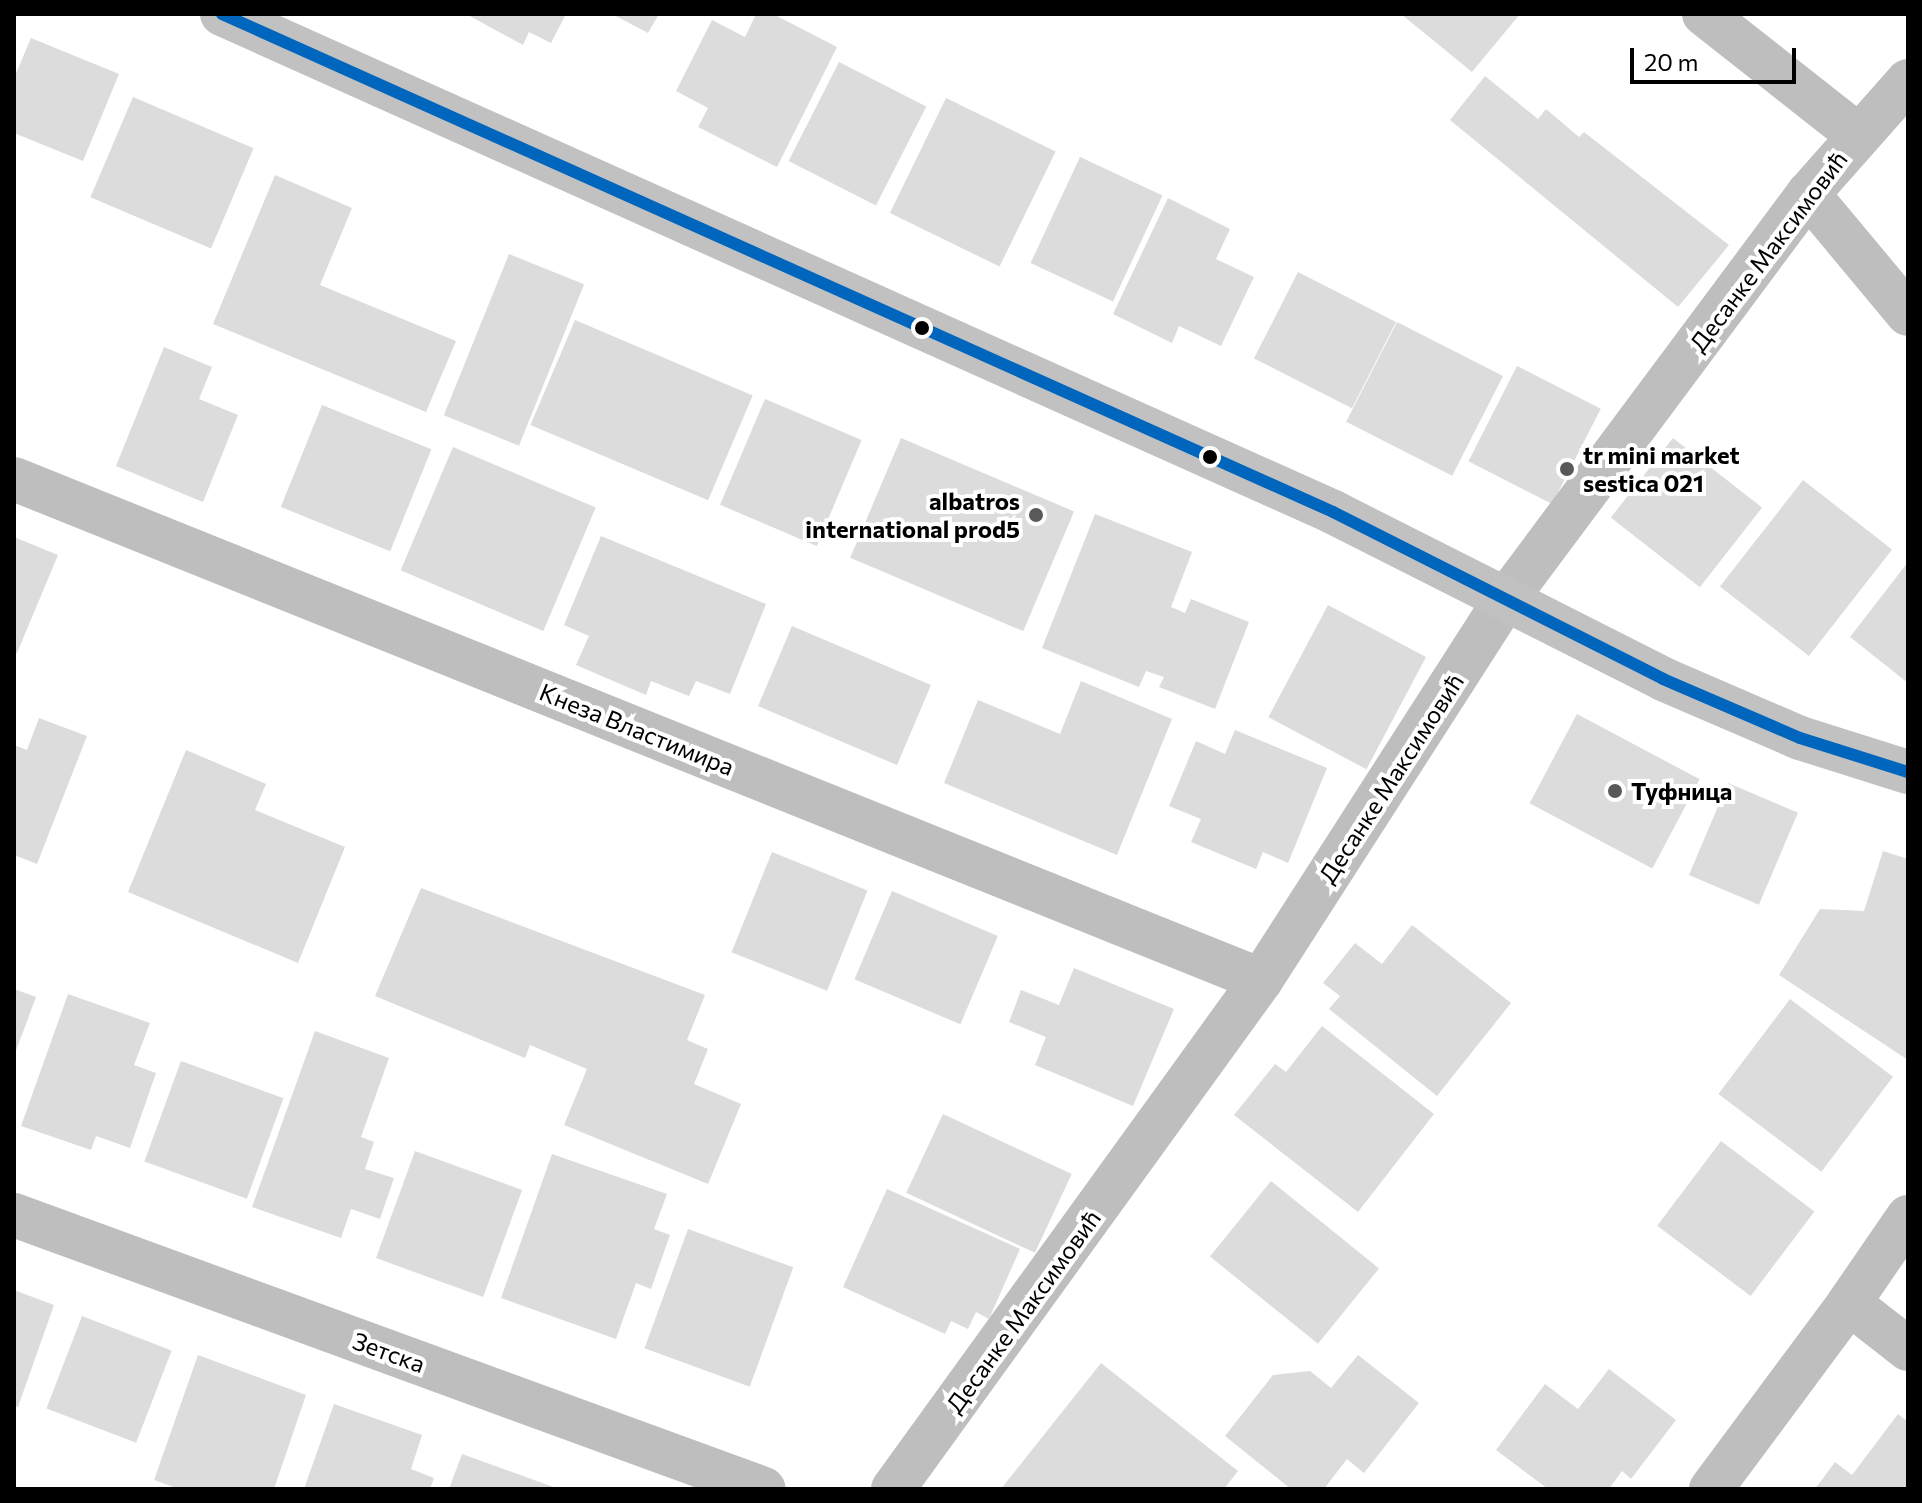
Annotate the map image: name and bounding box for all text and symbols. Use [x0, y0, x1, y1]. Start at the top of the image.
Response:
scale bar [1634, 32, 1800, 82]
text: 20 m [1644, 47, 1698, 76]
street label: Десанке Максимовић [1683, 145, 1853, 357]
unlabelled marker [914, 320, 930, 336]
place label: tr mini market sestica 021 [1583, 441, 1740, 497]
unlabelled marker [1202, 449, 1218, 465]
marker: tr mini market sestica 021 [1558, 460, 1576, 478]
place label: albatros international prod5 [805, 487, 1020, 543]
marker: albatros international prod5 [1027, 506, 1045, 524]
street label: Десанке Максимовић [1313, 668, 1469, 888]
street label: Кнеза Властимира [536, 677, 738, 781]
place label: Туфница [1631, 777, 1732, 805]
marker: Туфница [1606, 782, 1624, 800]
street label: Десанке Максимовић [940, 1204, 1106, 1418]
street label: Зетска [349, 1326, 429, 1378]

